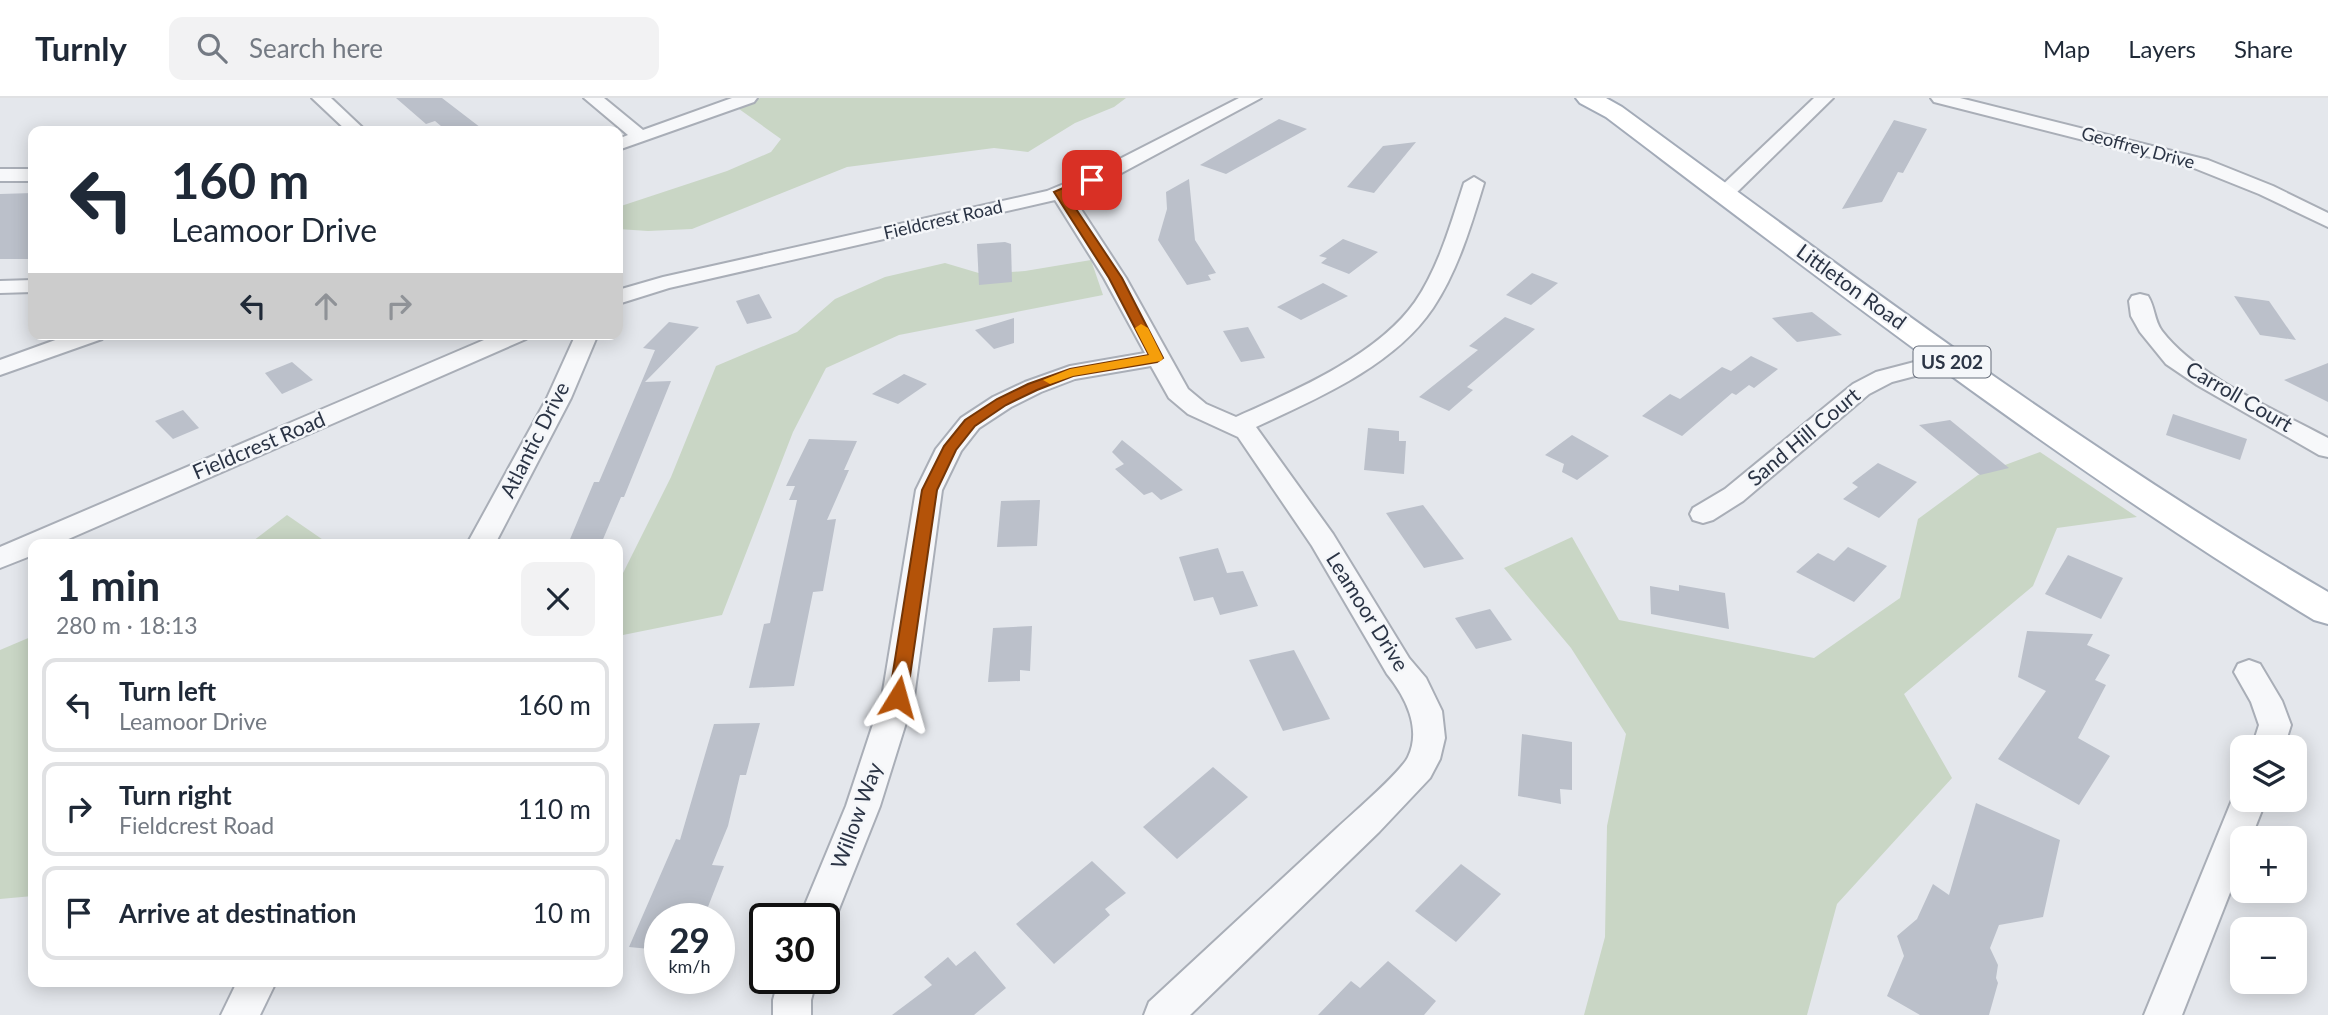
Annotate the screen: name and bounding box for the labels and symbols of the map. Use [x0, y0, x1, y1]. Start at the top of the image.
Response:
street label: Geoffrey Drive [2079, 121, 2197, 173]
pin [1062, 150, 1122, 210]
street label: Fieldcrest Road [881, 195, 1004, 243]
street label: Littleton Road [1792, 238, 1911, 334]
road number: US 202 [1913, 346, 1990, 378]
street label: Carroll Court [2182, 355, 2298, 437]
street label: Atlantic Drive [494, 377, 574, 501]
street label: Sand Hill Court [1742, 381, 1865, 490]
street label: Fieldcrest Road [188, 405, 328, 484]
street label: Leamoor Drive [1322, 547, 1415, 675]
position arrow [861, 660, 935, 734]
street label: Willow Way [825, 759, 886, 872]
speed limit sign: 30 [749, 903, 840, 994]

